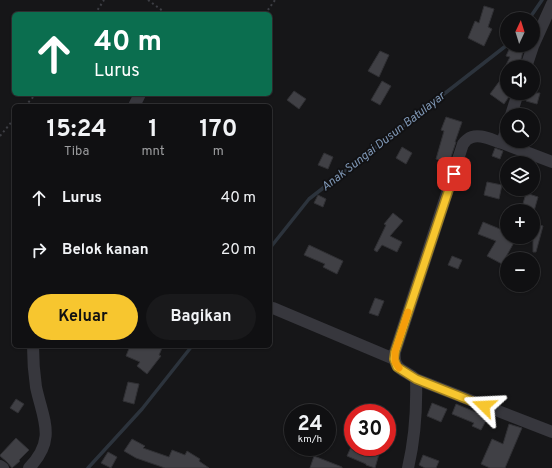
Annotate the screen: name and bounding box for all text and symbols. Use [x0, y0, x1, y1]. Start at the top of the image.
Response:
north arrow [500, 12, 540, 52]
map controls [500, 12, 540, 292]
text: 40 m [94, 25, 162, 61]
icon: ahead [28, 28, 80, 80]
text: Lurus [94, 60, 140, 83]
button: sound [500, 60, 540, 100]
water label: Anak Sungai Dusun Batulayar [318, 88, 450, 195]
button: search [500, 108, 540, 148]
text: 15:24 [47, 115, 107, 145]
text: 1 [148, 115, 158, 145]
text: 170 [199, 115, 237, 145]
text: Tiba [64, 144, 89, 160]
text: mnt [141, 144, 165, 160]
text: m [213, 144, 224, 160]
button: layers [500, 156, 540, 196]
pin [437, 157, 471, 191]
icon: arrive [443, 163, 465, 185]
icon: ahead [28, 187, 50, 209]
text: Lurus [62, 189, 102, 208]
text: 40 m [221, 189, 256, 208]
button: + [500, 204, 540, 244]
icon: right [28, 239, 50, 261]
text: Belok kanan [62, 241, 149, 260]
text: 20 m [221, 241, 256, 260]
button: − [500, 252, 540, 292]
button: Keluar [28, 294, 138, 340]
button: Bagikan [146, 294, 256, 340]
position arrow [463, 385, 505, 427]
speed limit sign: 30 [344, 404, 396, 456]
text: 24 [297, 412, 323, 438]
text: km/h [298, 433, 322, 446]

